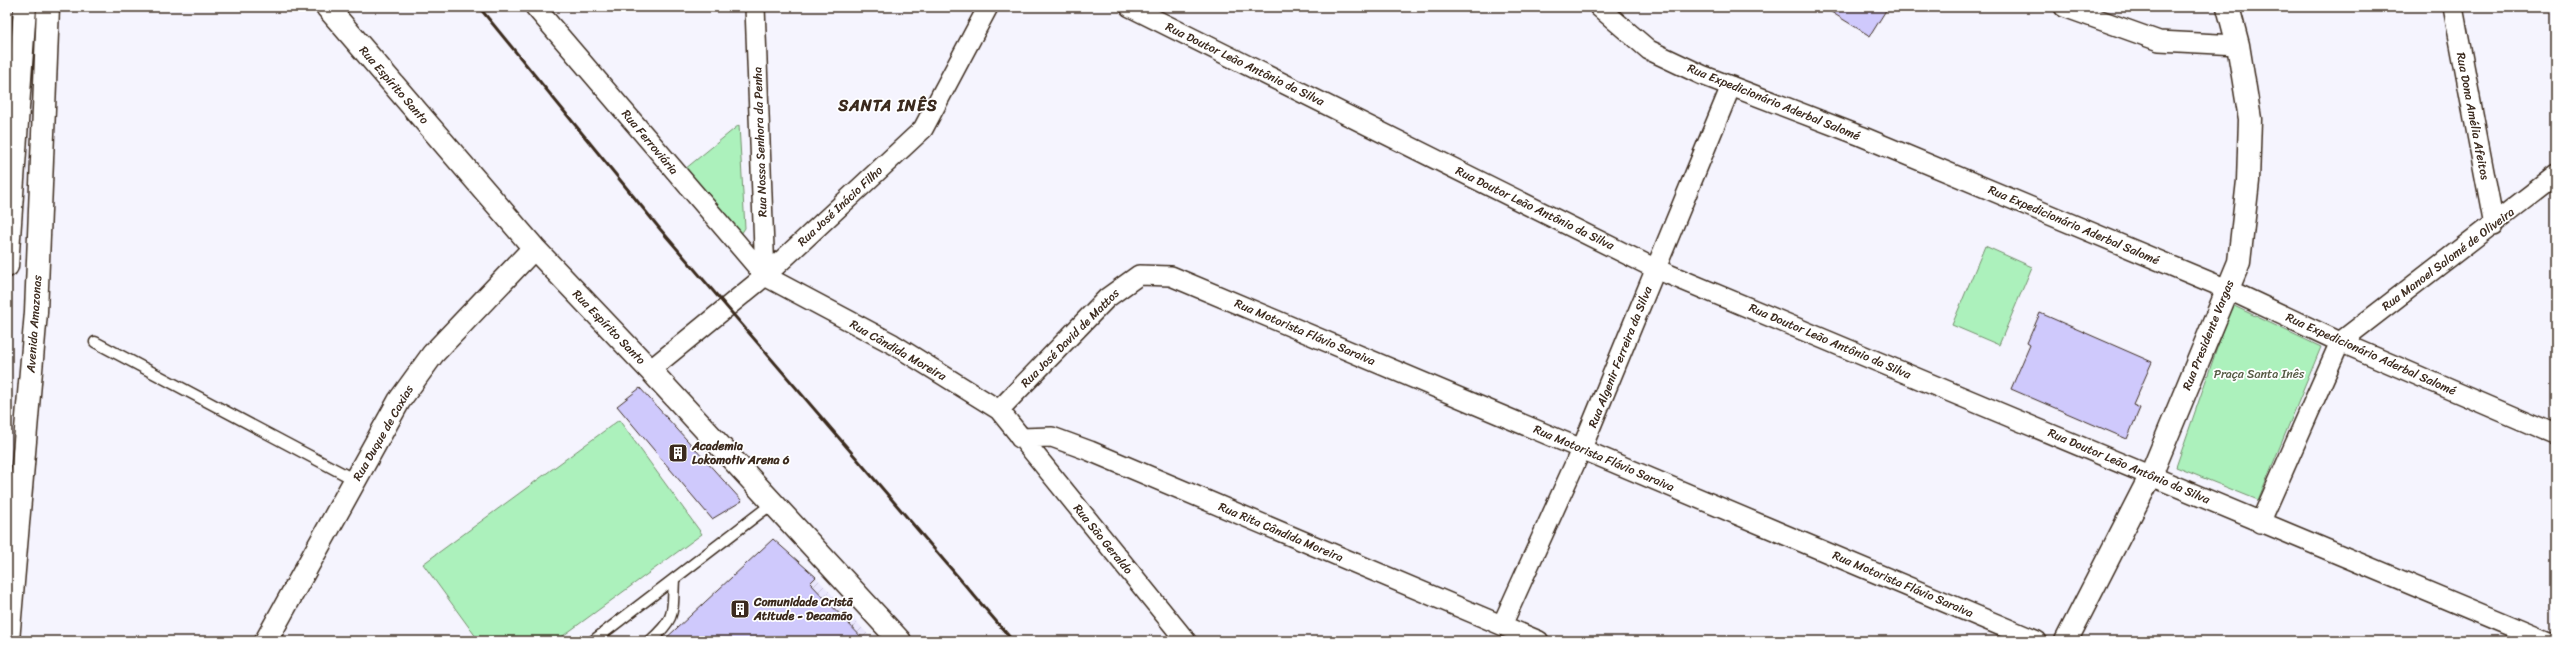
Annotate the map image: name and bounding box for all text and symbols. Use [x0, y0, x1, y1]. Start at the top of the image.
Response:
street label: Rua Doutor Leão Antônio da Silva [1162, 16, 1329, 113]
street label: Rua Espírito Santo [353, 41, 435, 129]
street label: Rua Dona Amélia Afeitos [2450, 50, 2496, 182]
street label: Rua Expedicionário Aderbal Salomé [1684, 57, 1864, 147]
street label: Rua Nossa Senhora da Penha [746, 67, 774, 217]
district label: SANTA INÊS [837, 91, 938, 120]
street label: Rua Ferroviária [616, 104, 684, 180]
street label: Rua José Inácio Filho [792, 160, 888, 252]
street label: Rua Doutor Leão Antônio da Silva [1452, 160, 1619, 257]
street label: Rua Expedicionário Aderbal Salomé [1985, 179, 2163, 271]
street label: Rua Manoel Salomé de Oliveira [2377, 201, 2519, 317]
street label: Avenida Amazonas [20, 274, 48, 375]
street label: Rua Presidente Vargas [2176, 276, 2240, 394]
street label: Rua Algenir Ferreira da Silva [1582, 282, 1659, 431]
street label: Rua José David de Mattos [1015, 283, 1125, 393]
street label: Rua Espírito Santo [567, 284, 651, 370]
street label: Rua Motorista Flávio Saraiva [1231, 292, 1379, 372]
street label: Rua Doutor Leão Antônio da Silva [1745, 297, 1915, 386]
street label: Rua Expedicionário Aderbal Salomé [2282, 306, 2460, 402]
street label: Rua Cândida Moreira [845, 313, 951, 387]
park label: Praça Santa Inês [2214, 363, 2305, 385]
street label: Rua Duque de Caxias [347, 380, 420, 485]
street label: Rua Motorista Flávio Saraiva [1530, 418, 1678, 498]
street label: Rua Doutor Leão Antônio da Silva [2044, 422, 2214, 511]
place label: Academia Lokomotiv Arena 6 [691, 435, 790, 471]
building icon: Academia Lokomotiv Arena 6 [667, 442, 689, 464]
street label: Rua Rita Cândida Moreira [1215, 496, 1347, 568]
street label: Rua São Geraldo [1067, 499, 1139, 579]
street label: Rua Motorista Flávio Saraiva [1829, 544, 1977, 624]
place label: Comunidade Cristã Atitude - Decamão [753, 591, 854, 627]
building icon: Comunidade Cristã Atitude - Decamão [729, 598, 751, 620]

